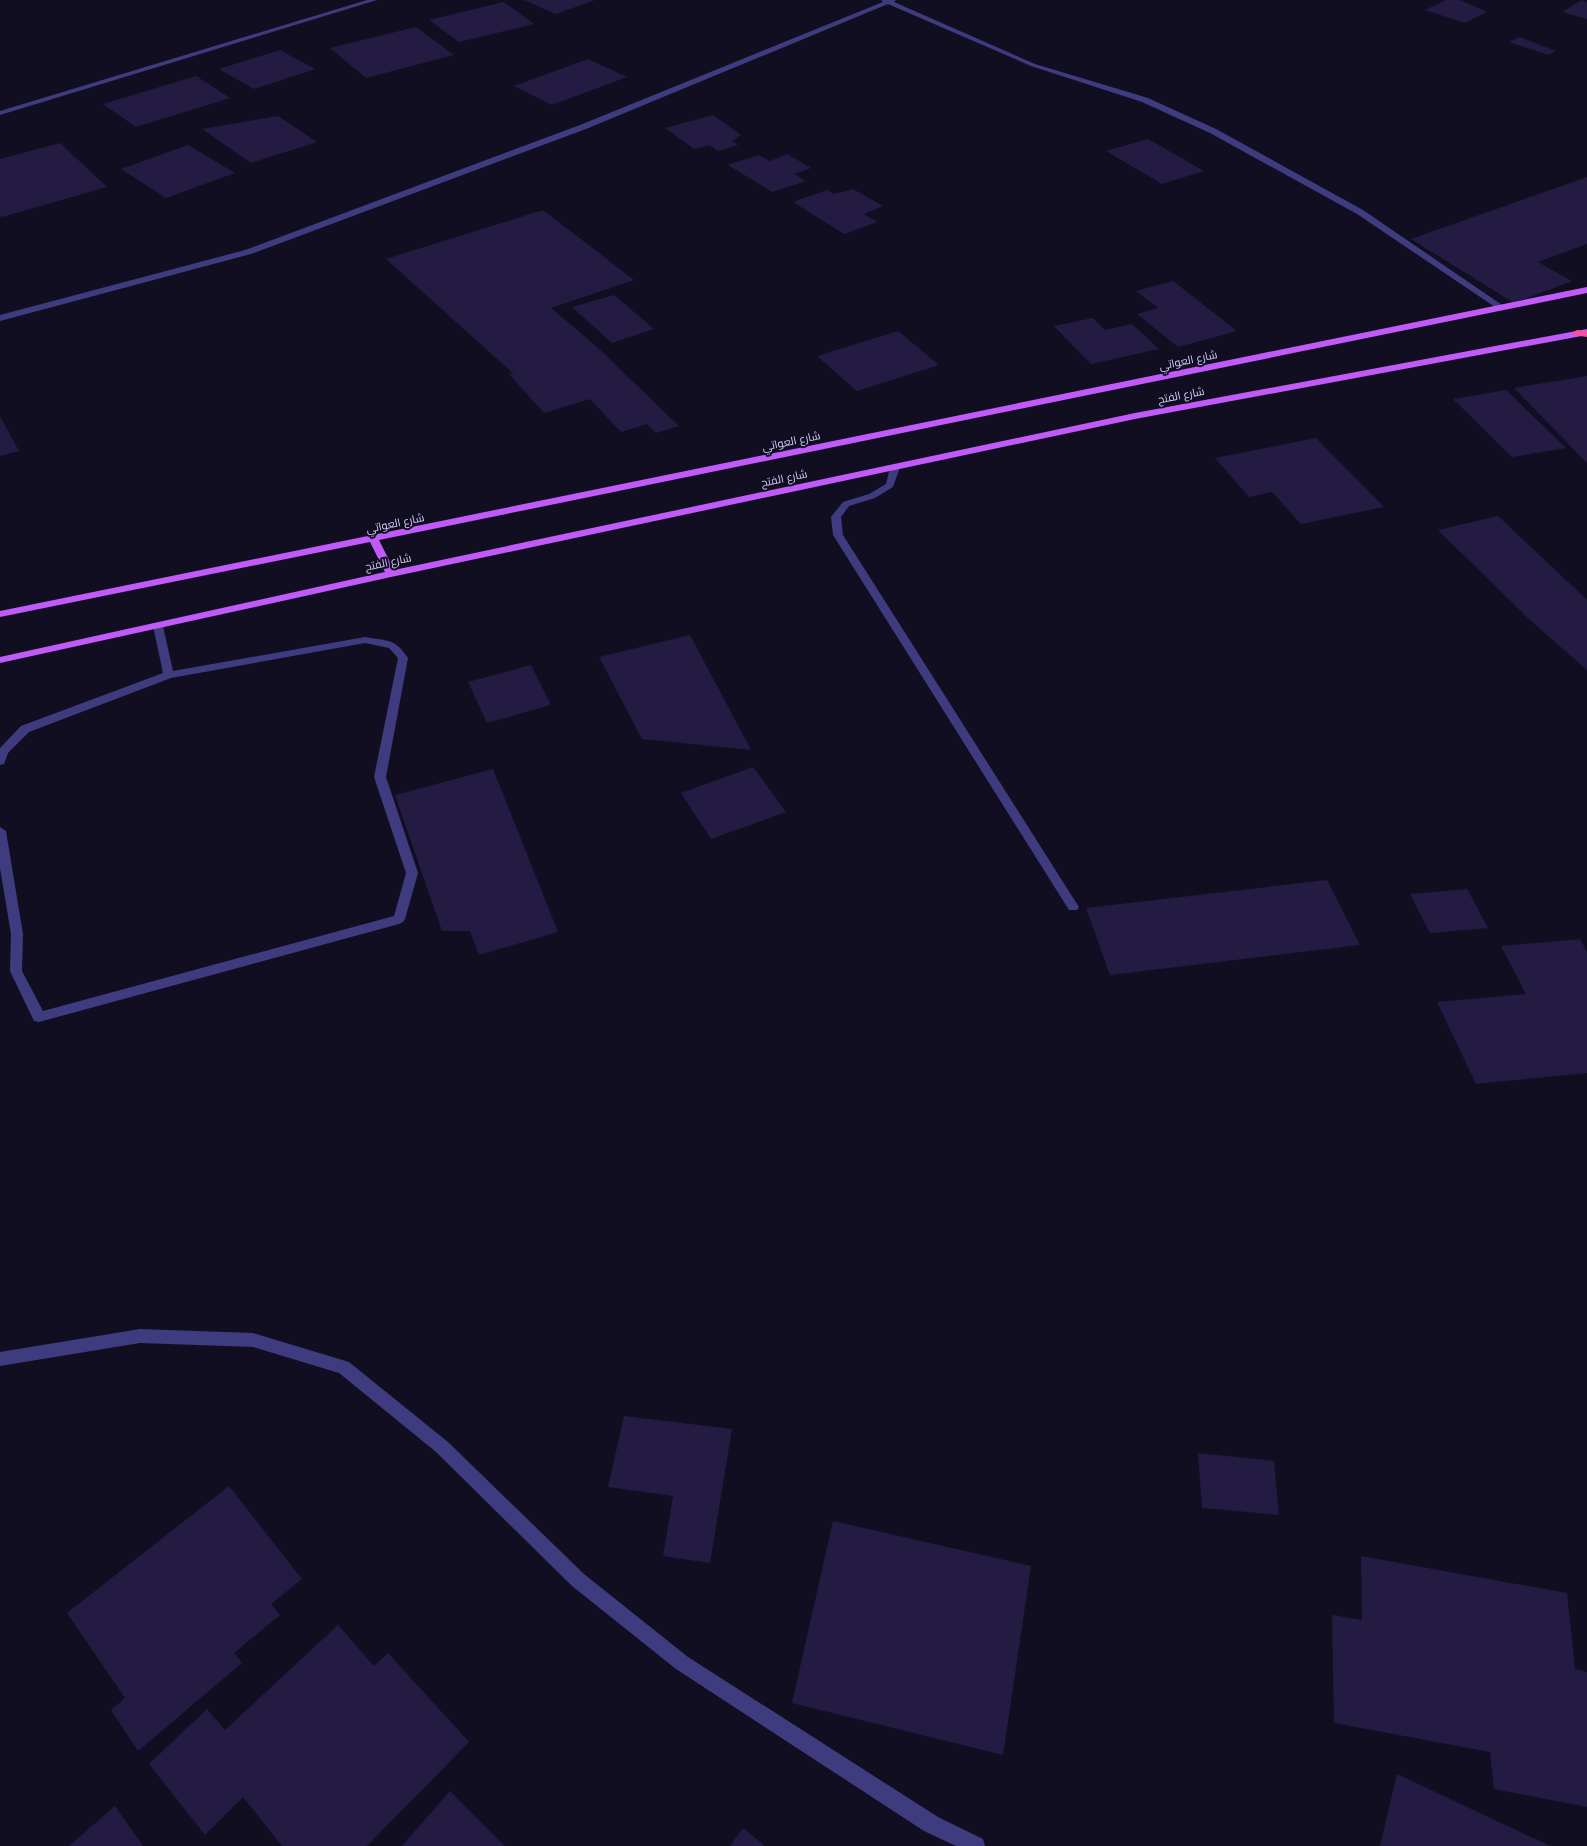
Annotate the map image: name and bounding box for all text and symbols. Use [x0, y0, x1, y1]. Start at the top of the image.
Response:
street label: شارع العواتي [1158, 347, 1219, 375]
street label: شارع الفتح [1156, 384, 1206, 407]
street label: شارع العواتي [761, 428, 822, 456]
street label: شارع الفتح [759, 466, 809, 491]
street label: شارع العواتي [365, 510, 426, 538]
street label: شارع الفتح [363, 550, 413, 575]

